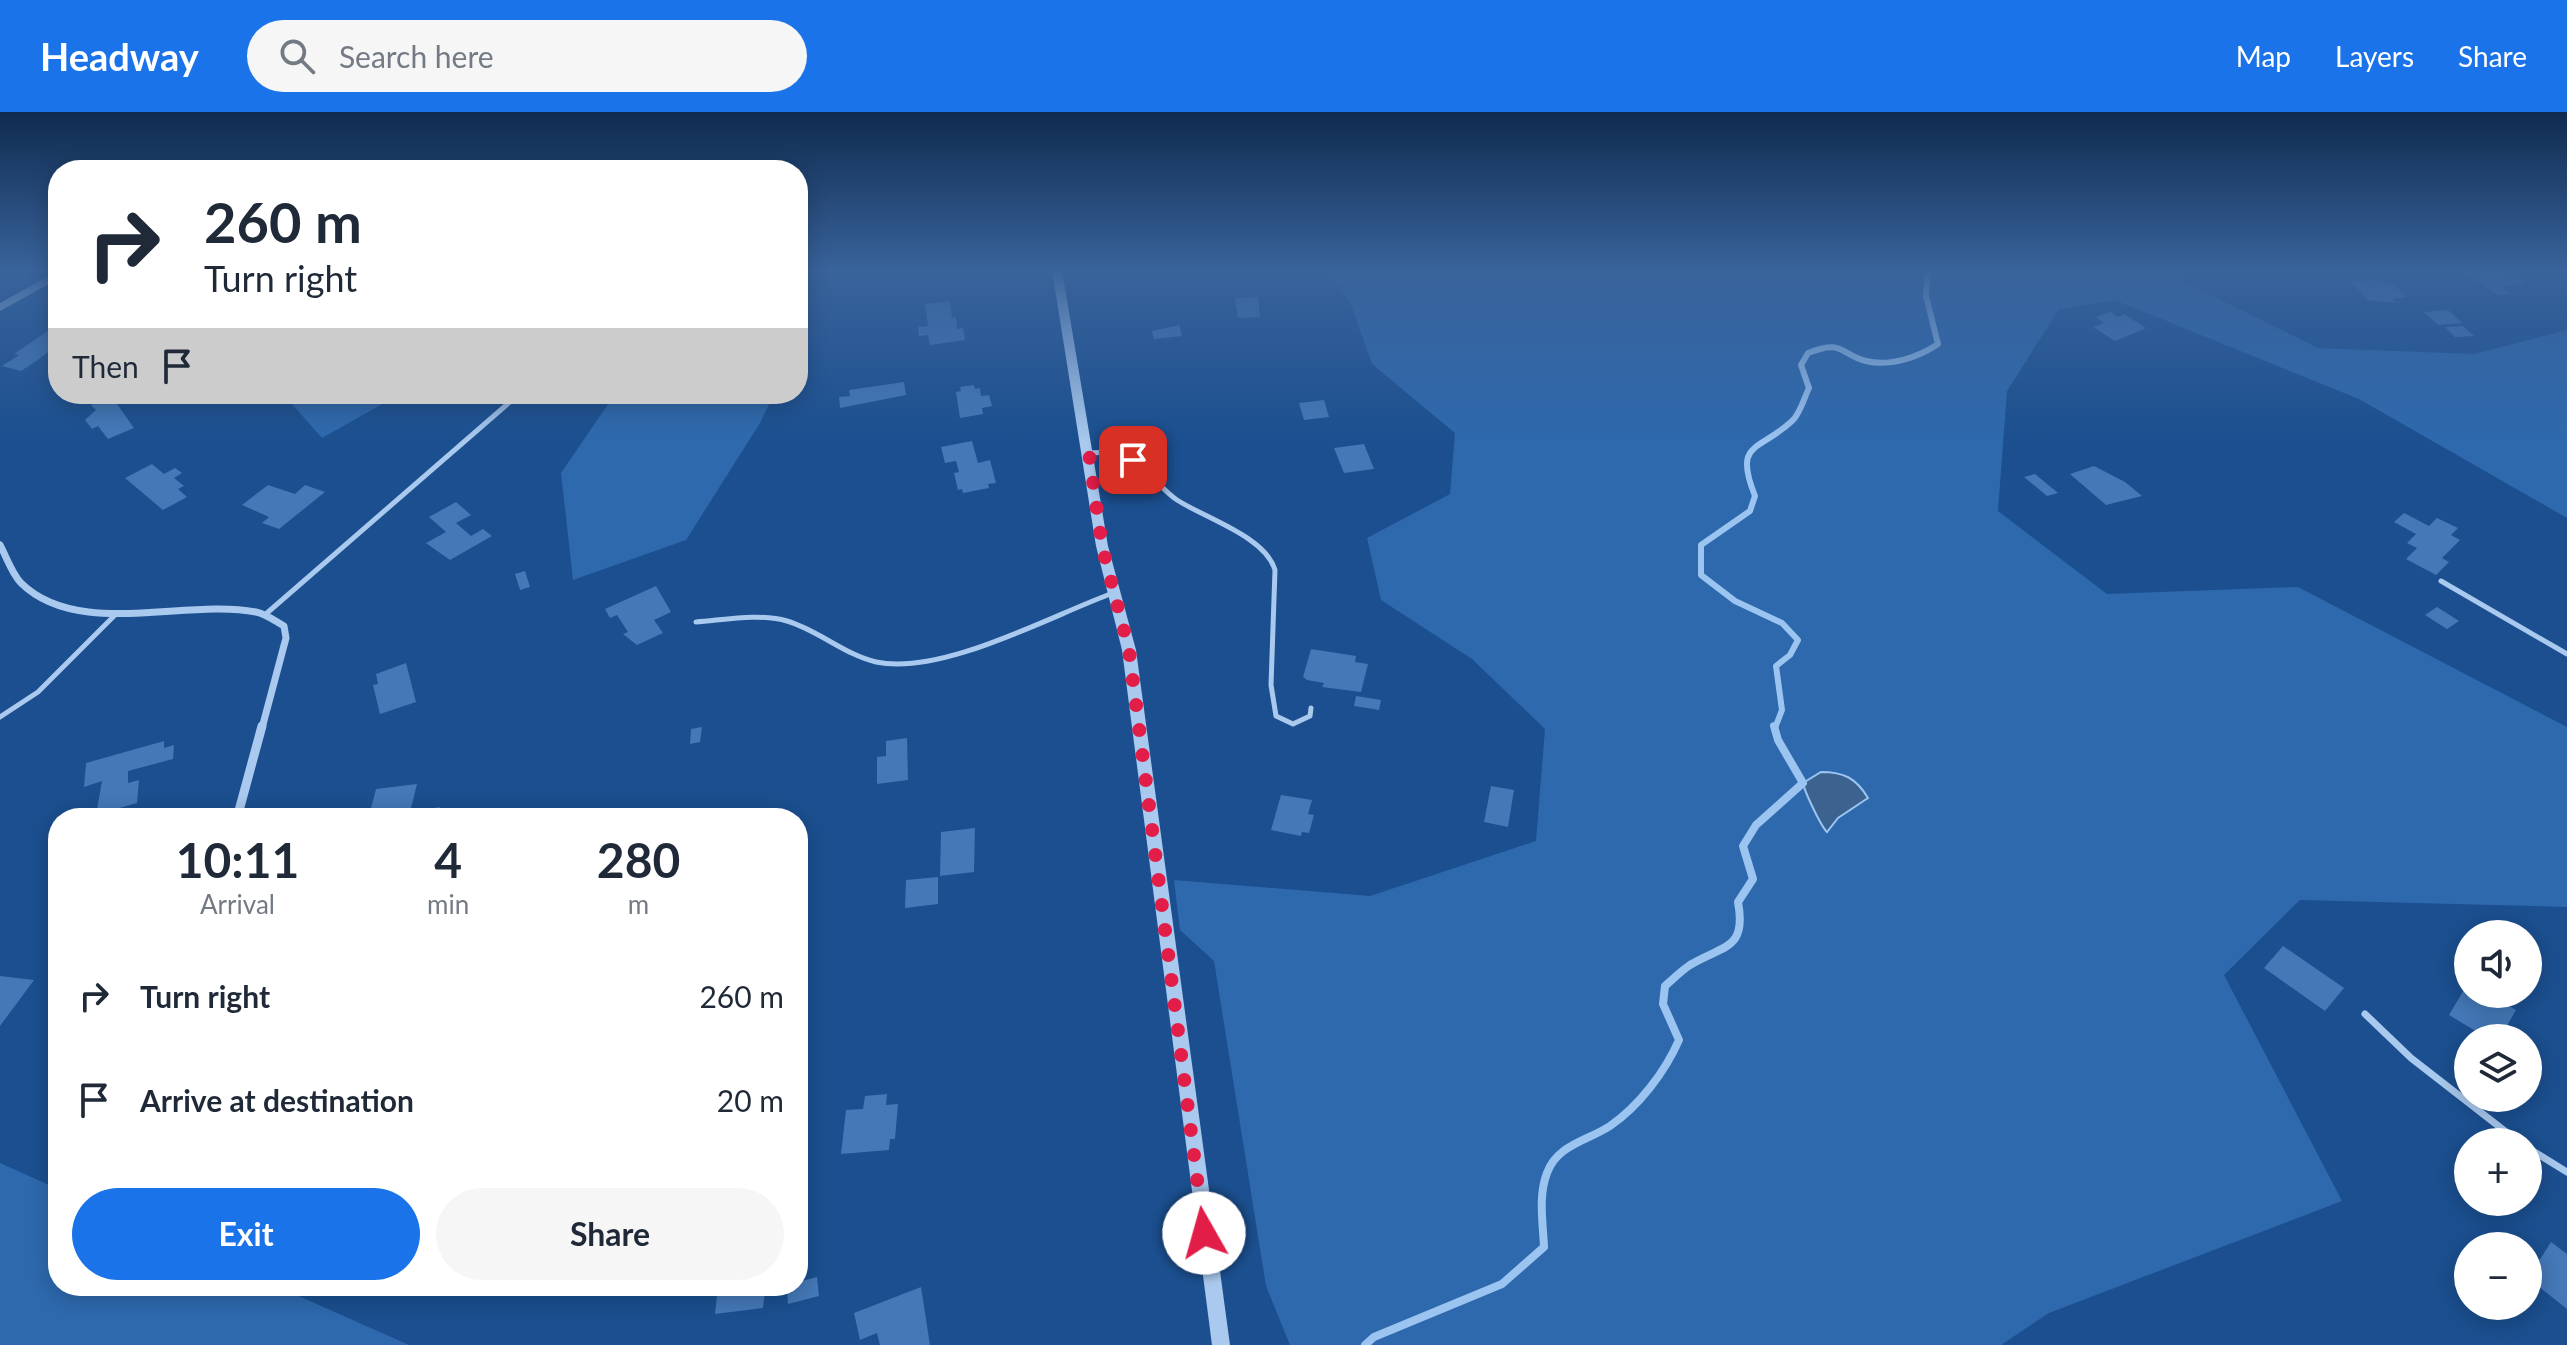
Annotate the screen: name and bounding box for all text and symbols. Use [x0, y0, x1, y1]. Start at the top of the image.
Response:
search box [247, 20, 807, 92]
text: Headway [40, 33, 199, 79]
icon: search [275, 34, 319, 78]
text: Search here [339, 38, 494, 74]
text: Map [2236, 39, 2291, 73]
text: Layers [2335, 39, 2414, 73]
text: Share [2458, 39, 2527, 73]
text: 260 m [204, 188, 362, 255]
icon: right [72, 192, 176, 296]
text: Turn right [204, 256, 357, 300]
icon: arrive [155, 344, 199, 388]
text: Then [72, 348, 139, 384]
pin [1099, 426, 1167, 494]
icon: arrive [1111, 438, 1155, 482]
text: 10:11 [176, 831, 299, 888]
text: 4 [434, 831, 462, 888]
text: 280 [597, 831, 680, 888]
text: Arrival [200, 888, 275, 920]
text: min [427, 888, 469, 920]
text: m [628, 888, 649, 920]
map controls [2454, 920, 2542, 1320]
button: sound [2454, 920, 2542, 1008]
icon: right [72, 974, 116, 1018]
text: Turn right [140, 978, 270, 1014]
text: 260 m [699, 978, 784, 1014]
button: layers [2454, 1024, 2542, 1112]
icon: arrive [72, 1078, 116, 1122]
text: Arrive at destination [140, 1082, 414, 1118]
text: 20 m [717, 1082, 784, 1118]
button: + [2454, 1128, 2542, 1216]
button: Exit [72, 1188, 420, 1280]
button: Share [436, 1188, 784, 1280]
position arrow [1162, 1191, 1246, 1275]
button: − [2454, 1232, 2542, 1320]

